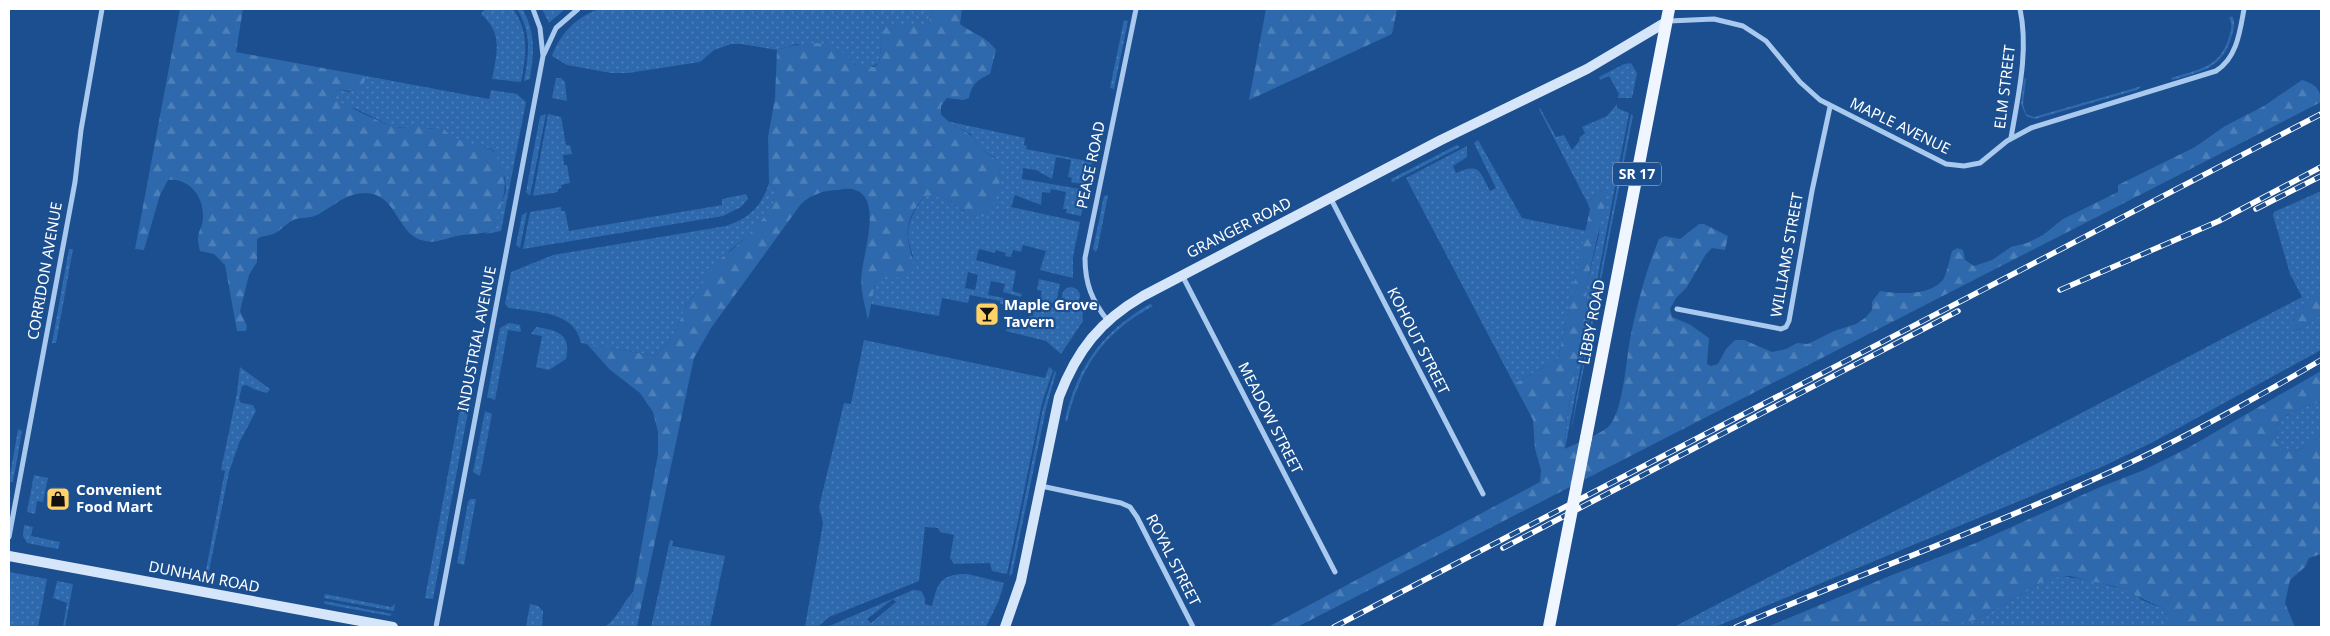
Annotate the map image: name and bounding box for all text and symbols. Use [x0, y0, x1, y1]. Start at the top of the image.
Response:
street label: ELM STREET [1989, 43, 2019, 130]
street label: MAPLE AVENUE [1847, 92, 1954, 158]
street label: PEASE ROAD [1071, 119, 1109, 210]
road number: SR 17 [1613, 162, 1661, 185]
street label: WILLIAMS STREET [1765, 190, 1807, 319]
street label: GRANGER ROAD [1183, 192, 1294, 262]
street label: CORRIDON AVENUE [22, 200, 66, 341]
street label: INDUSTRIAL AVENUE [452, 264, 500, 413]
street label: LIBBY ROAD [1573, 278, 1609, 366]
street label: KOHOUT STREET [1383, 284, 1455, 398]
place label: Maple Grove Tavern [1004, 294, 1098, 331]
bar icon: Maple Grove Tavern [974, 301, 1000, 327]
street label: MEADOW STREET [1234, 358, 1308, 477]
place label: Convenient Food Mart [76, 479, 162, 516]
shop icon: Convenient Food Mart [45, 486, 71, 512]
street label: ROYAL STREET [1142, 510, 1206, 610]
street label: DUNHAM ROAD [147, 555, 262, 597]

